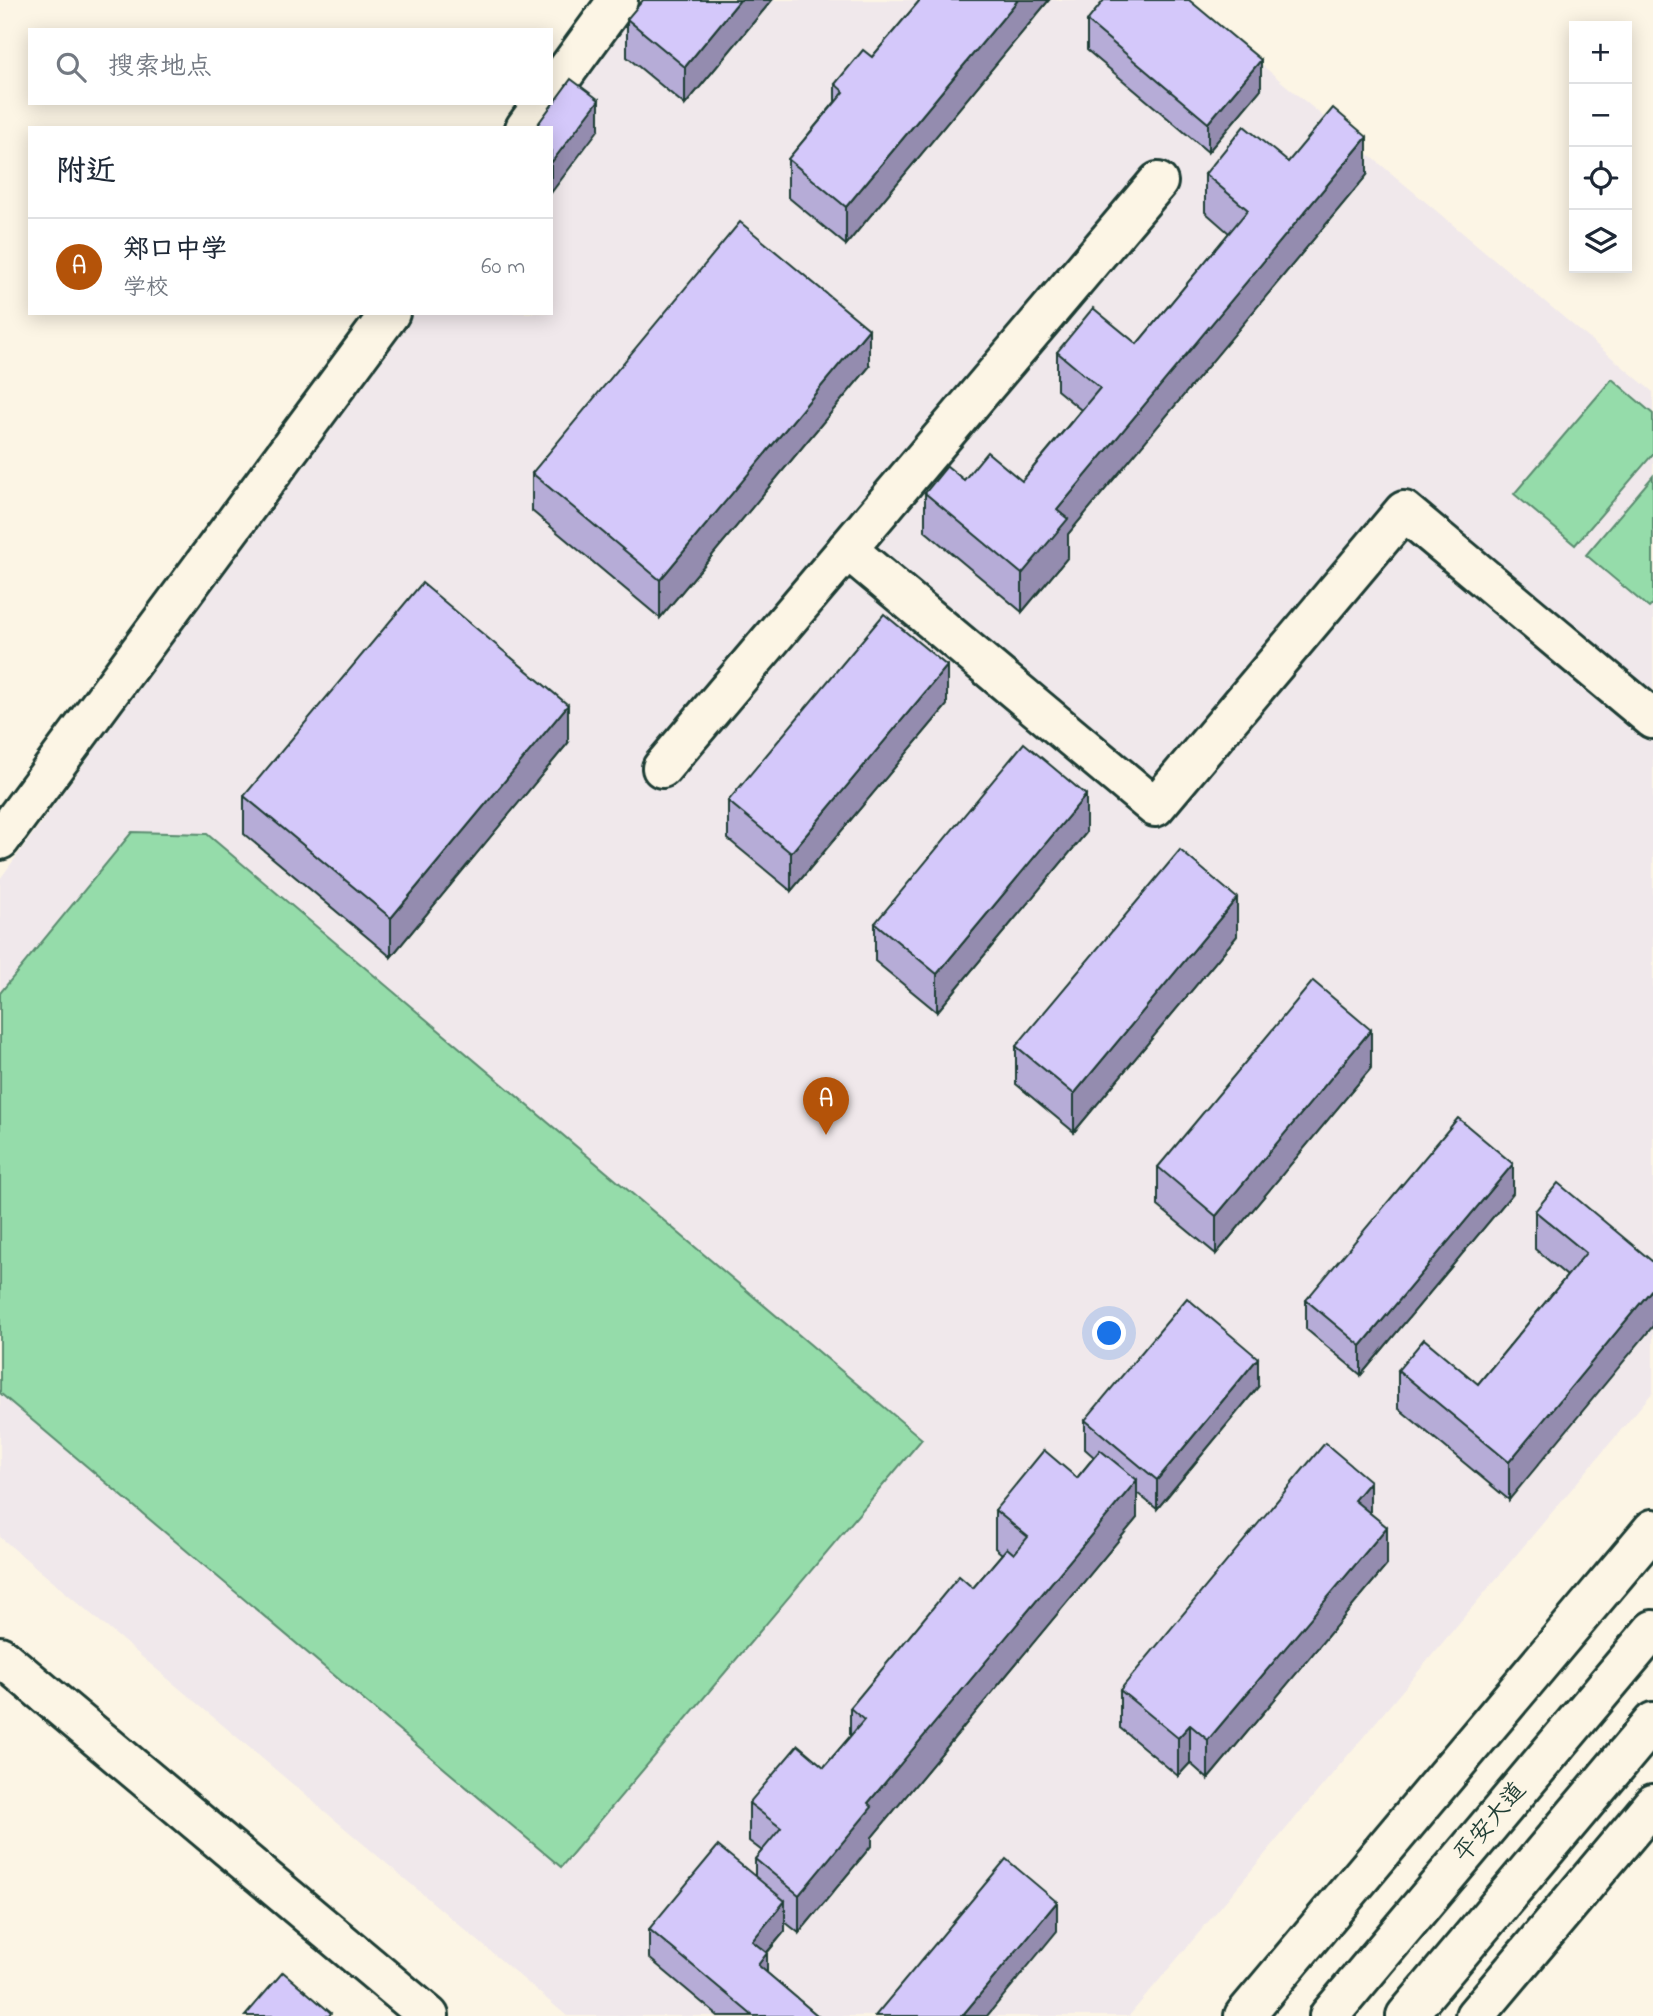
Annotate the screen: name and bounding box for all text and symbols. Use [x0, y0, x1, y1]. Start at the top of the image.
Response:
map controls [1569, 21, 1632, 273]
button: + [1569, 21, 1632, 84]
search box [28, 28, 553, 105]
icon: search [52, 48, 90, 86]
text: 搜索地点 [108, 49, 212, 87]
button: − [1569, 84, 1632, 147]
button: locate [1569, 147, 1632, 210]
text: 附近 [56, 151, 116, 195]
button: layers [1569, 210, 1632, 273]
text: 郑口中学 [123, 232, 227, 270]
text: A [72, 251, 86, 284]
text: 60 m [481, 251, 525, 284]
text: 学校 [123, 272, 169, 305]
pin: A [803, 1077, 849, 1135]
your location [1092, 1316, 1126, 1350]
street label: 平安大道 [1447, 1775, 1535, 1871]

